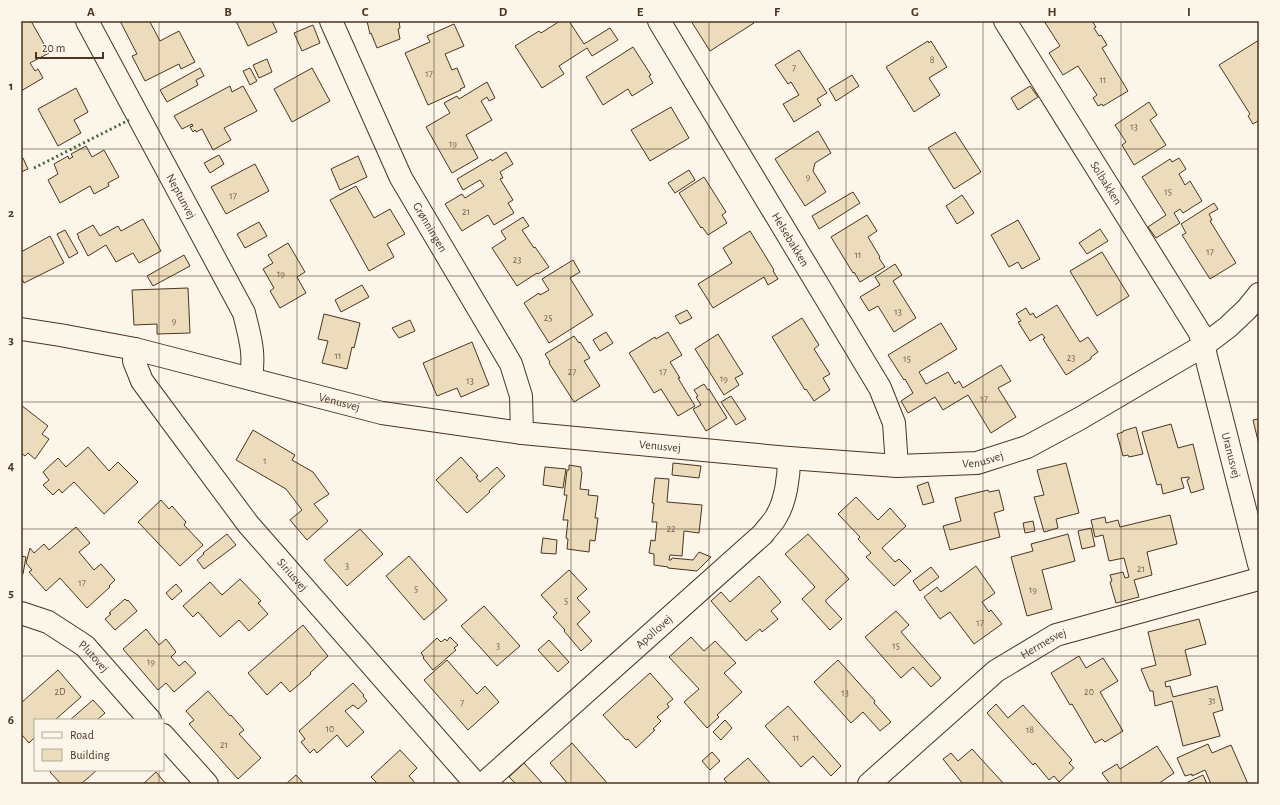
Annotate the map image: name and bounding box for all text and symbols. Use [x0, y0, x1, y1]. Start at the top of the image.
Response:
text: A [87, 6, 95, 19]
text: B [224, 6, 232, 19]
text: C [362, 6, 369, 19]
text: D [499, 6, 508, 19]
text: E [637, 6, 644, 19]
text: F [774, 6, 781, 19]
text: G [911, 6, 919, 19]
text: H [1047, 6, 1057, 19]
text: I [1187, 6, 1191, 19]
scale bar [36, 34, 103, 60]
text: 20 m [42, 42, 65, 54]
house number: 8 [930, 55, 935, 65]
house number: 7 [792, 63, 796, 73]
house number: 17 [425, 69, 433, 79]
house number: 11 [1100, 75, 1106, 85]
text: 1 [9, 80, 13, 93]
house number: 13 [1130, 122, 1138, 132]
house number: 19 [449, 139, 457, 149]
street label: Solbakken [1088, 159, 1124, 207]
street label: Neptunvej [164, 172, 198, 221]
house number: 9 [806, 172, 811, 182]
house number: 15 [1164, 187, 1172, 197]
house number: 17 [229, 191, 237, 201]
street label: Grønningen [411, 200, 449, 254]
text: 2 [8, 207, 14, 220]
house number: 21 [462, 207, 470, 217]
street label: Helsebakken [770, 210, 811, 269]
house number: 17 [1206, 247, 1214, 257]
house number: 11 [855, 250, 861, 260]
house number: 23 [513, 255, 521, 265]
house number: 19 [277, 269, 285, 279]
house number: 13 [894, 307, 902, 317]
house number: 25 [544, 313, 552, 323]
house number: 9 [172, 316, 177, 326]
text: 3 [8, 334, 14, 347]
house number: 11 [335, 351, 341, 361]
house number: 23 [1067, 353, 1075, 363]
house number: 15 [903, 354, 911, 364]
house number: 27 [568, 367, 576, 377]
house number: 17 [659, 367, 667, 377]
house number: 19 [720, 374, 728, 384]
house number: 13 [466, 376, 474, 386]
street label: Venusvej [318, 391, 361, 414]
house number: 17 [980, 394, 988, 404]
street label: Uranusvej [1220, 431, 1243, 480]
street label: Venusvej [638, 438, 682, 455]
street label: Venusvej [962, 449, 1005, 470]
house number: 1 [263, 456, 267, 466]
text: 4 [8, 460, 15, 473]
house number: 22 [666, 524, 676, 534]
street label: Siriusvej [275, 556, 310, 594]
house number: 3 [345, 561, 349, 571]
house number: 21 [1137, 564, 1145, 574]
house number: 17 [78, 578, 86, 588]
house number: 5 [414, 584, 418, 594]
house number: 19 [1029, 585, 1037, 595]
text: 5 [8, 587, 14, 600]
house number: 5 [564, 596, 568, 606]
street label: Apollovej [633, 612, 675, 651]
house number: 17 [976, 618, 984, 628]
street label: Hermesvej [1018, 626, 1068, 661]
street label: Plutovej [77, 638, 111, 675]
house number: 3 [496, 641, 500, 651]
house number: 15 [892, 641, 900, 651]
house number: 19 [147, 657, 155, 667]
house number: 2D [54, 687, 66, 697]
house number: 20 [1084, 687, 1094, 697]
house number: 13 [841, 688, 849, 698]
house number: 31 [1208, 696, 1216, 706]
house number: 7 [460, 698, 464, 708]
text: 6 [8, 714, 14, 727]
legend [34, 719, 164, 771]
house number: 10 [326, 724, 334, 734]
house number: 18 [1026, 725, 1034, 735]
text: Road [70, 729, 94, 741]
house number: 11 [793, 733, 799, 743]
house number: 21 [220, 740, 228, 750]
text: Building [70, 749, 110, 761]

